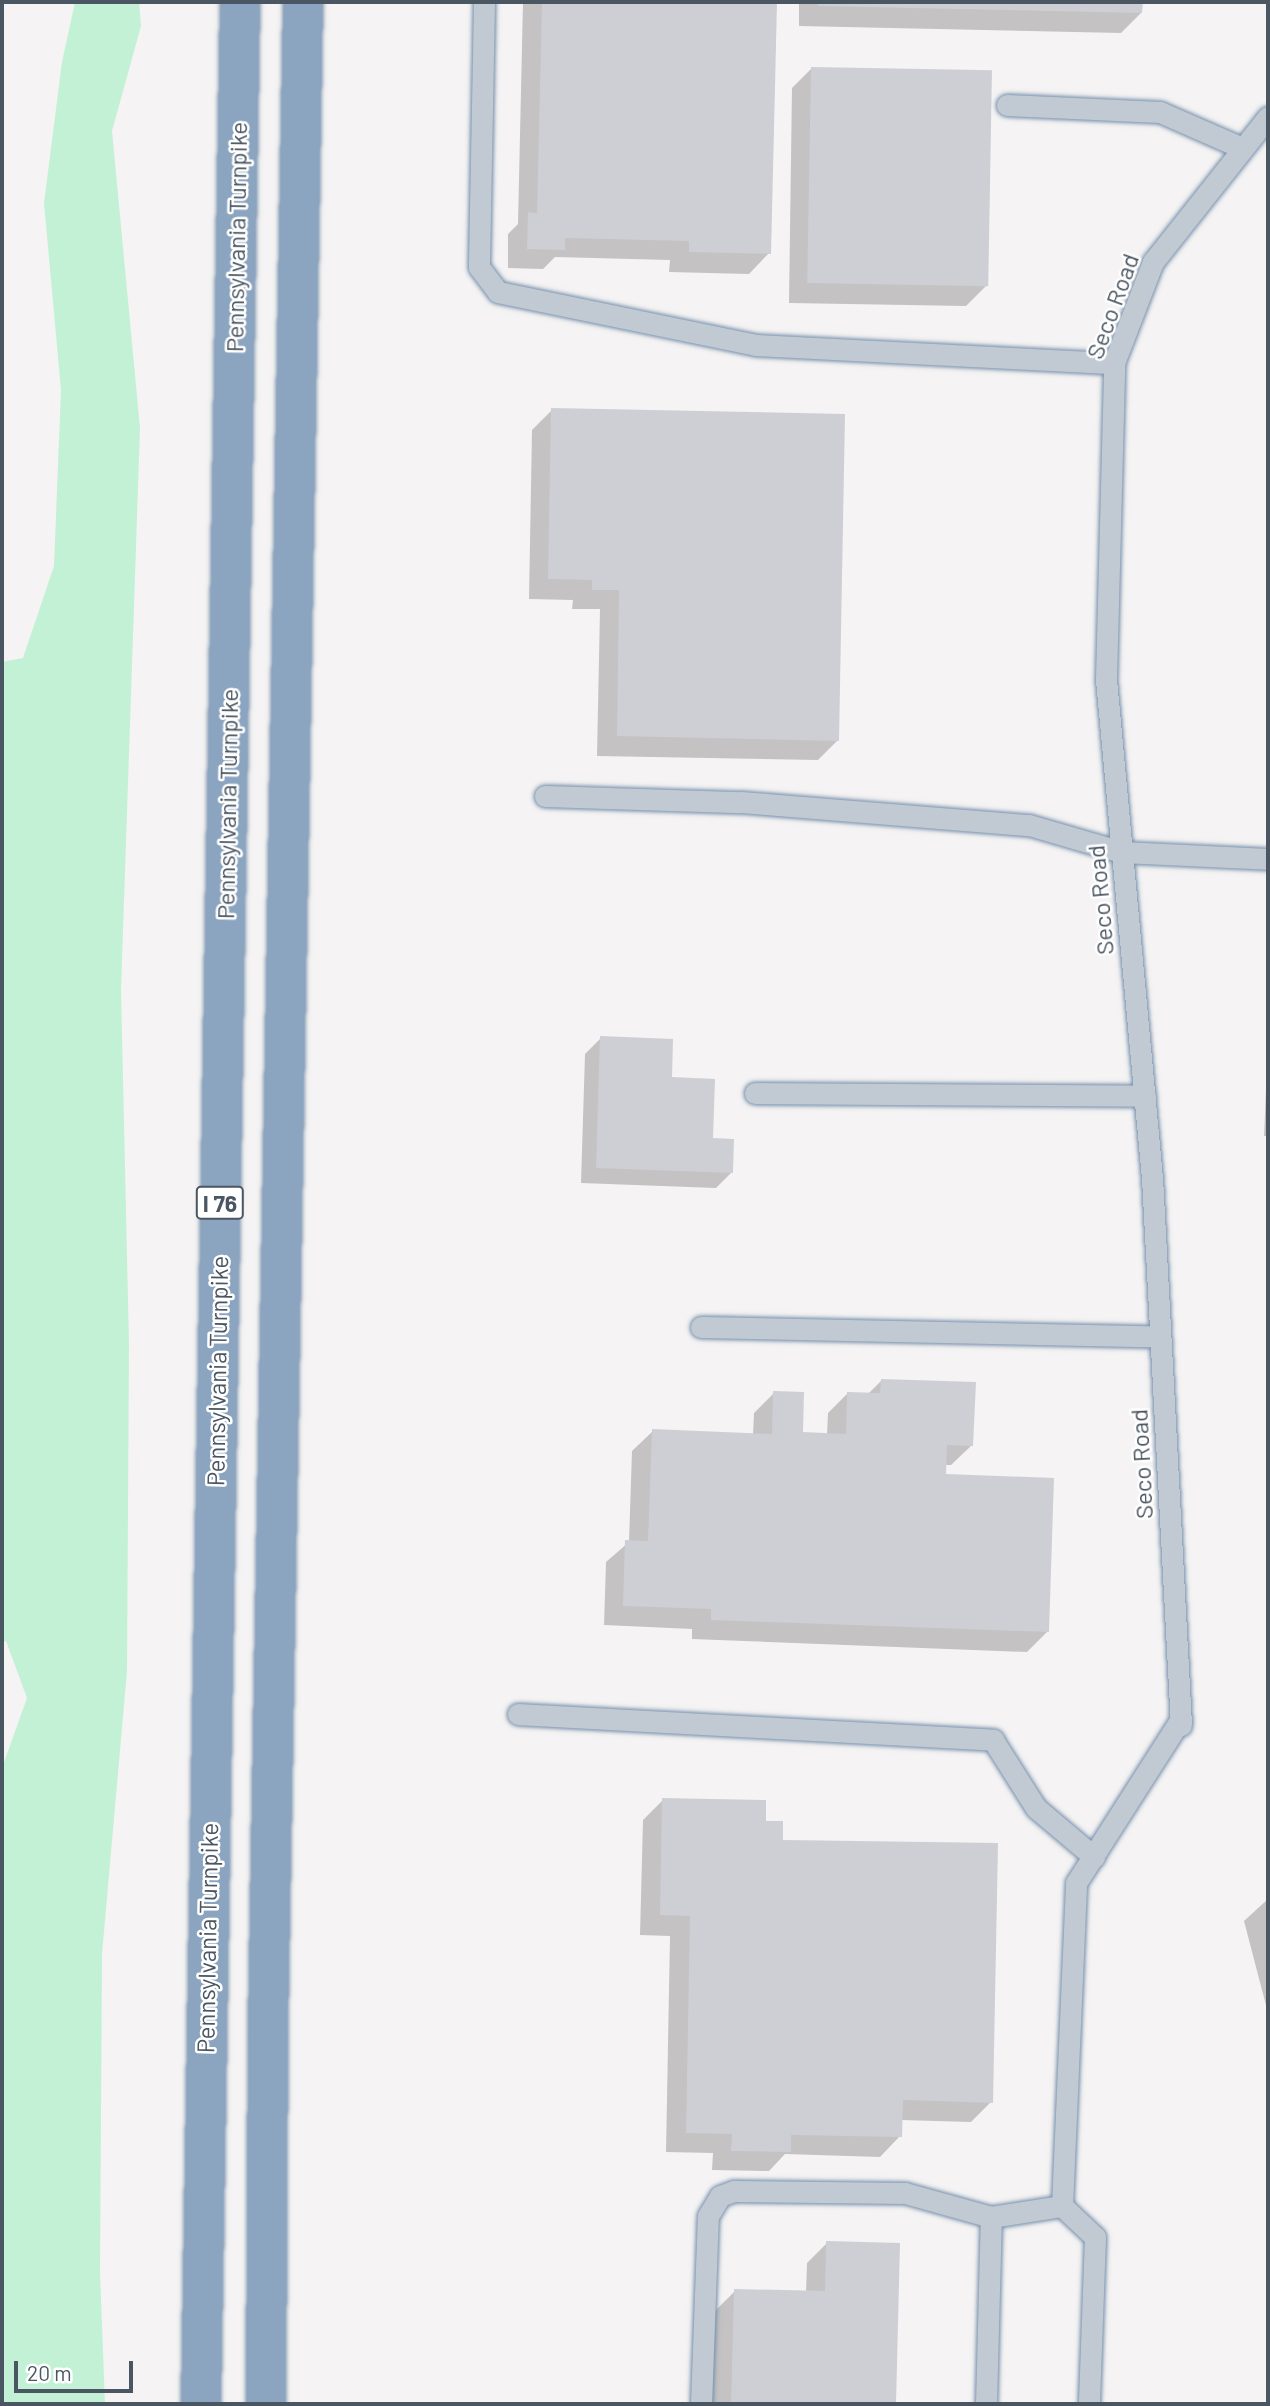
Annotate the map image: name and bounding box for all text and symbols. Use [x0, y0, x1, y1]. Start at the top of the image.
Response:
street label: Pennsylvania Turnpike [220, 122, 252, 352]
street label: Seco Road [1080, 249, 1144, 363]
street label: Pennsylvania Turnpike [211, 689, 243, 919]
street label: Seco Road [1081, 844, 1119, 956]
road number: I 76 [196, 1184, 244, 1222]
street label: Pennsylvania Turnpike [201, 1256, 233, 1486]
street label: Seco Road [1124, 1408, 1158, 1520]
street label: Pennsylvania Turnpike [191, 1823, 223, 2053]
scale bar [18, 2346, 136, 2390]
text: 20 m [27, 2360, 72, 2385]

